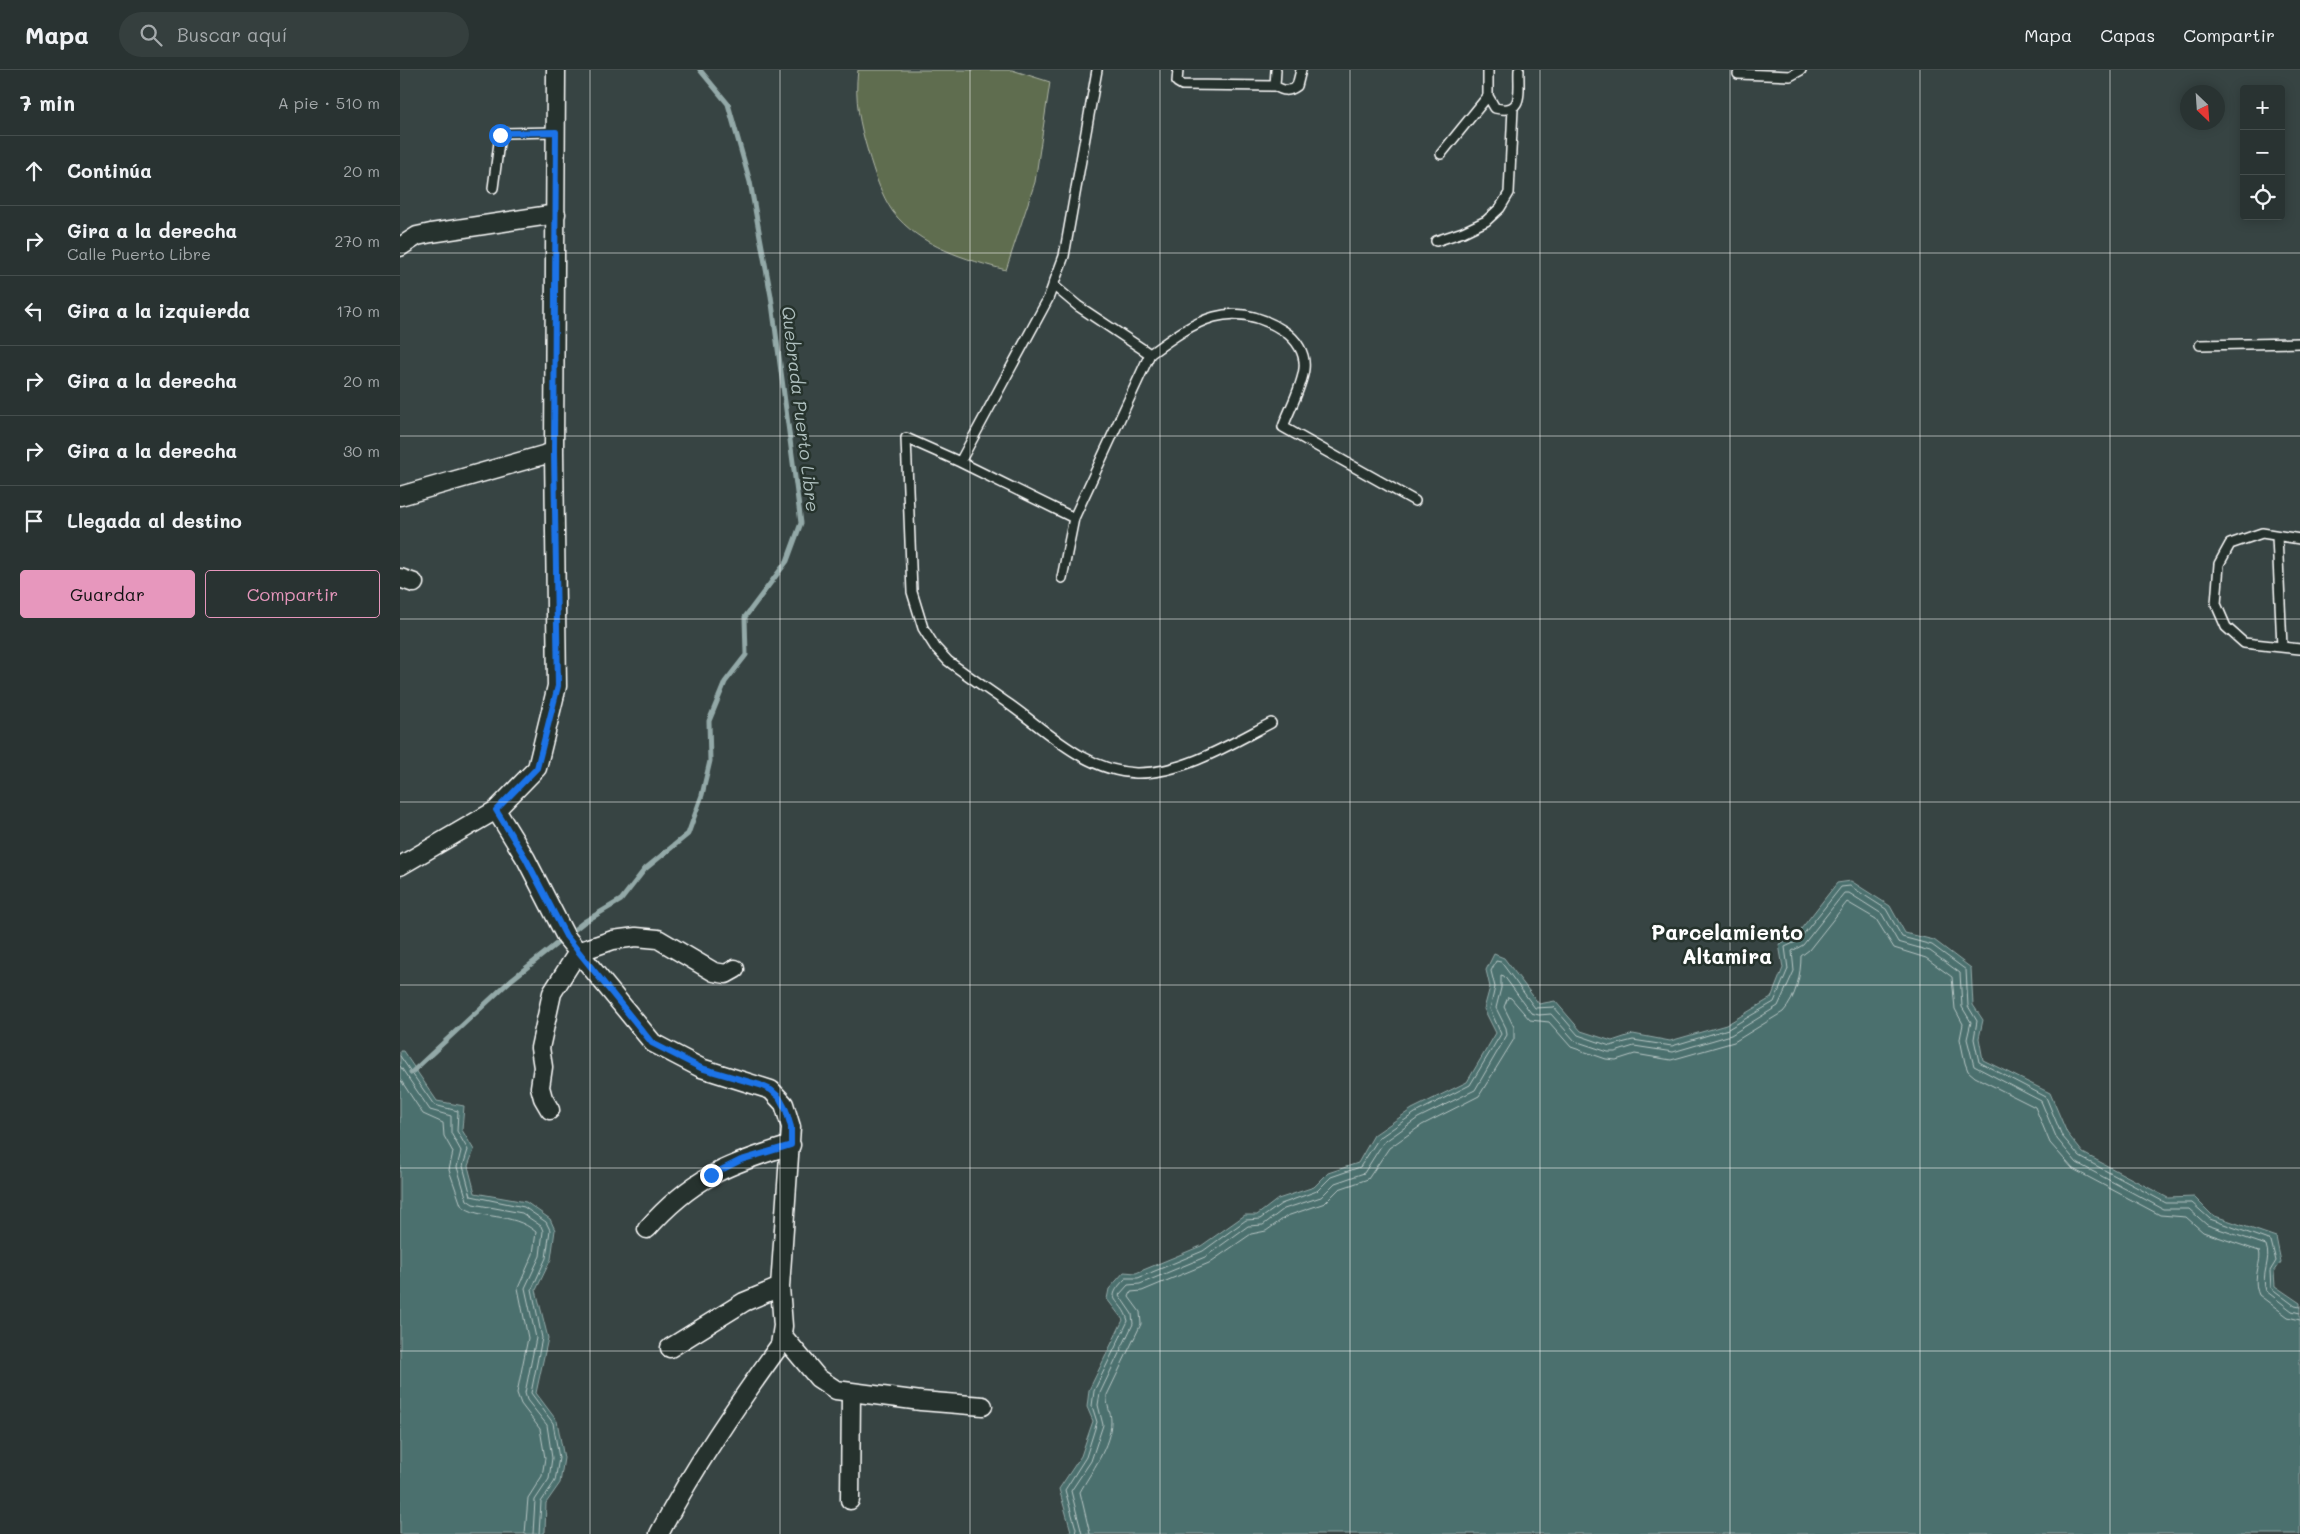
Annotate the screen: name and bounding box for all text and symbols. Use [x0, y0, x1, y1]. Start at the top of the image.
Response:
search box [119, 12, 469, 57]
text: Mapa [25, 19, 89, 50]
icon: search [137, 21, 165, 49]
text: Buscar aquí [177, 22, 287, 47]
text: Mapa [2024, 23, 2072, 47]
text: Capas [2100, 23, 2155, 47]
text: Compartir [2183, 23, 2275, 47]
north arrow [2180, 85, 2225, 130]
map controls [2240, 85, 2285, 220]
button: + [2240, 85, 2285, 130]
text: 7 min [20, 89, 75, 116]
text: A pie · 510 m [278, 92, 380, 113]
route start [489, 124, 512, 147]
button: − [2240, 130, 2285, 175]
icon: ahead [20, 157, 48, 185]
text: Continúa [67, 158, 152, 183]
text: 20 m [343, 160, 380, 181]
button: locate [2240, 175, 2285, 220]
text: Gira a la derecha [67, 218, 237, 243]
icon: right [20, 227, 48, 255]
text: 270 m [334, 230, 380, 251]
text: Calle Puerto Libre [67, 243, 211, 264]
icon: left [20, 297, 48, 325]
text: Gira a la izquierda [67, 298, 250, 323]
text: 170 m [336, 300, 380, 321]
water label: Quebrada Puerto Libre [776, 305, 826, 513]
icon: right [20, 367, 48, 395]
text: Gira a la derecha [67, 368, 237, 393]
text: 20 m [343, 370, 380, 391]
icon: right [20, 437, 48, 465]
text: Gira a la derecha [67, 438, 237, 463]
text: 30 m [343, 440, 380, 461]
icon: arrive [20, 507, 48, 535]
text: Llegada al destino [67, 508, 242, 533]
button: Guardar [20, 570, 195, 618]
button: Compartir [205, 570, 380, 618]
district label: Parcelamiento Altamira [1651, 918, 1803, 969]
route end [700, 1164, 723, 1187]

